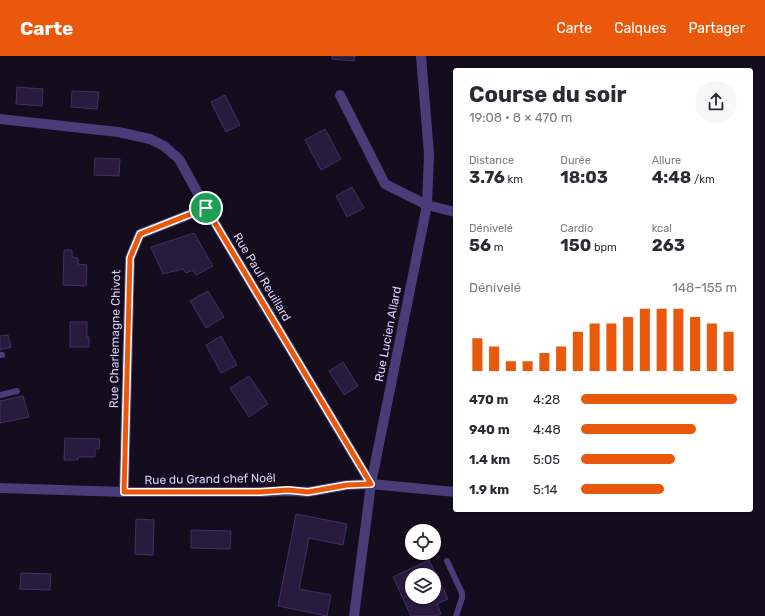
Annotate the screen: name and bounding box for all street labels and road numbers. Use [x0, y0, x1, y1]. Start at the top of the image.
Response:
street label: Rue Paul Reuillard [230, 230, 294, 324]
street label: Rue Charlemagne Chivot [107, 269, 123, 408]
street label: Rue Lucien Allard [372, 285, 404, 383]
street label: Rue du Grand chef Noël [144, 471, 276, 487]

